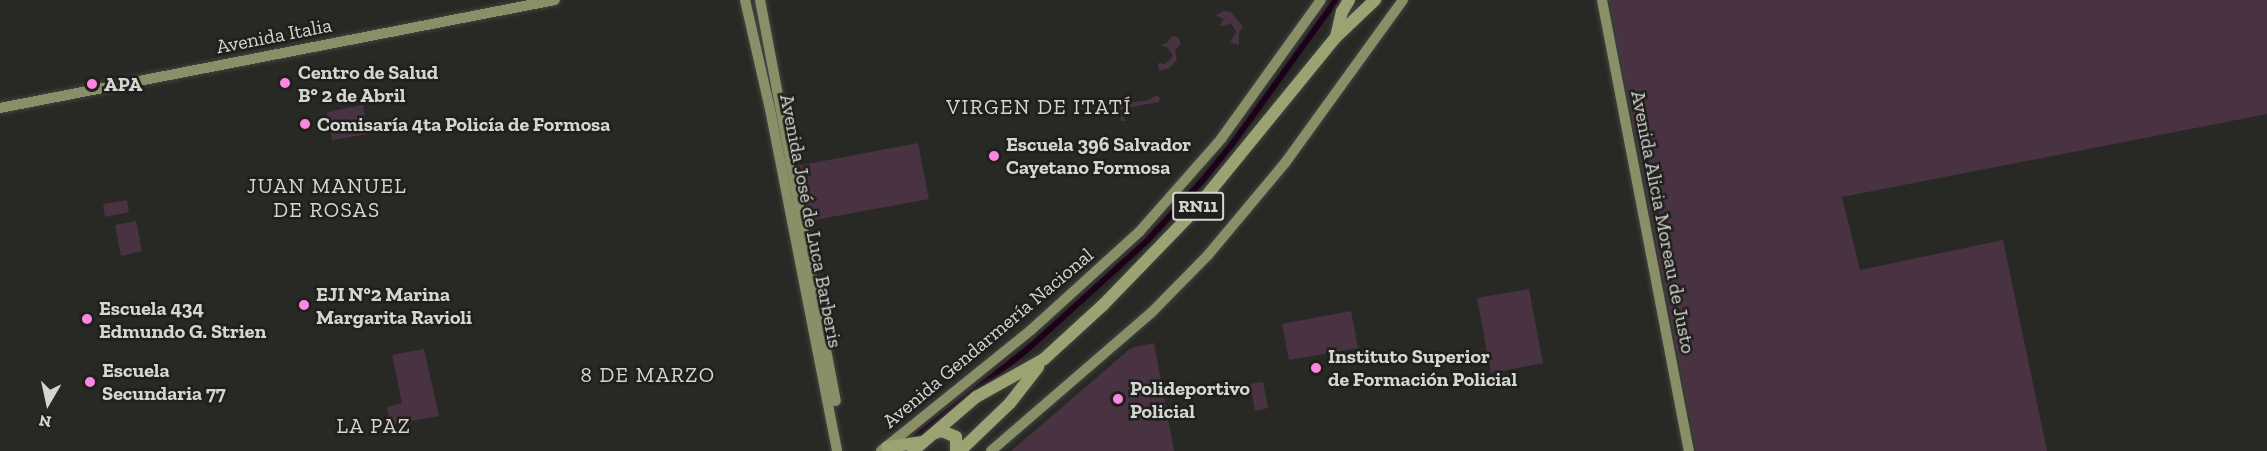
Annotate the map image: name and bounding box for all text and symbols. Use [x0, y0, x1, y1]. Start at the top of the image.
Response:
street label: Avenida Italia [214, 13, 334, 59]
place label: Centro de Salud B° 2 de Abril [298, 60, 438, 107]
place label: APA [104, 72, 142, 96]
marker: Centro de Salud B° 2 de Abril [276, 74, 294, 92]
marker: APA [85, 77, 99, 91]
street label: Avenida Alicia Moreau de Justo [1626, 88, 1700, 356]
street label: Avenida José de Luca Barberis [775, 92, 847, 350]
district label: VIRGEN DE ITATÍ [946, 94, 1132, 120]
place label: Comisaría 4ta Policía de Formosa [317, 112, 610, 136]
marker: Comisaría 4ta Policía de Formosa [298, 117, 312, 131]
place label: Escuela 396 Salvador Cayetano Formosa [1006, 132, 1191, 179]
marker: Escuela 396 Salvador Cayetano Formosa [987, 149, 1001, 163]
district label: JUAN MANUEL DE ROSAS [247, 173, 407, 223]
road number: RN11 [1171, 191, 1225, 221]
street label: Avenida Gendarmería Nacional [878, 243, 1098, 433]
place label: EJI N°2 Marina Margarita Ravioli [316, 282, 472, 329]
place label: Escuela 434 Edmundo G. Strien [99, 296, 266, 343]
marker: EJI N°2 Marina Margarita Ravioli [297, 298, 311, 312]
marker: Escuela 434 Edmundo G. Strien [80, 312, 94, 326]
place label: Instituto Superior de Formación Policial [1328, 344, 1517, 391]
place label: Escuela Secundaria 77 [102, 358, 226, 405]
marker: Instituto Superior de Formación Policial [1309, 361, 1323, 375]
district label: 8 DE MARZO [580, 362, 716, 388]
north arrow [18, 373, 78, 433]
marker: Escuela Secundaria 77 [83, 375, 97, 389]
place label: Polideportivo Policial [1130, 376, 1250, 423]
marker: Polideportivo Policial [1111, 392, 1125, 406]
text: N [38, 411, 53, 432]
district label: LA PAZ [336, 413, 412, 439]

